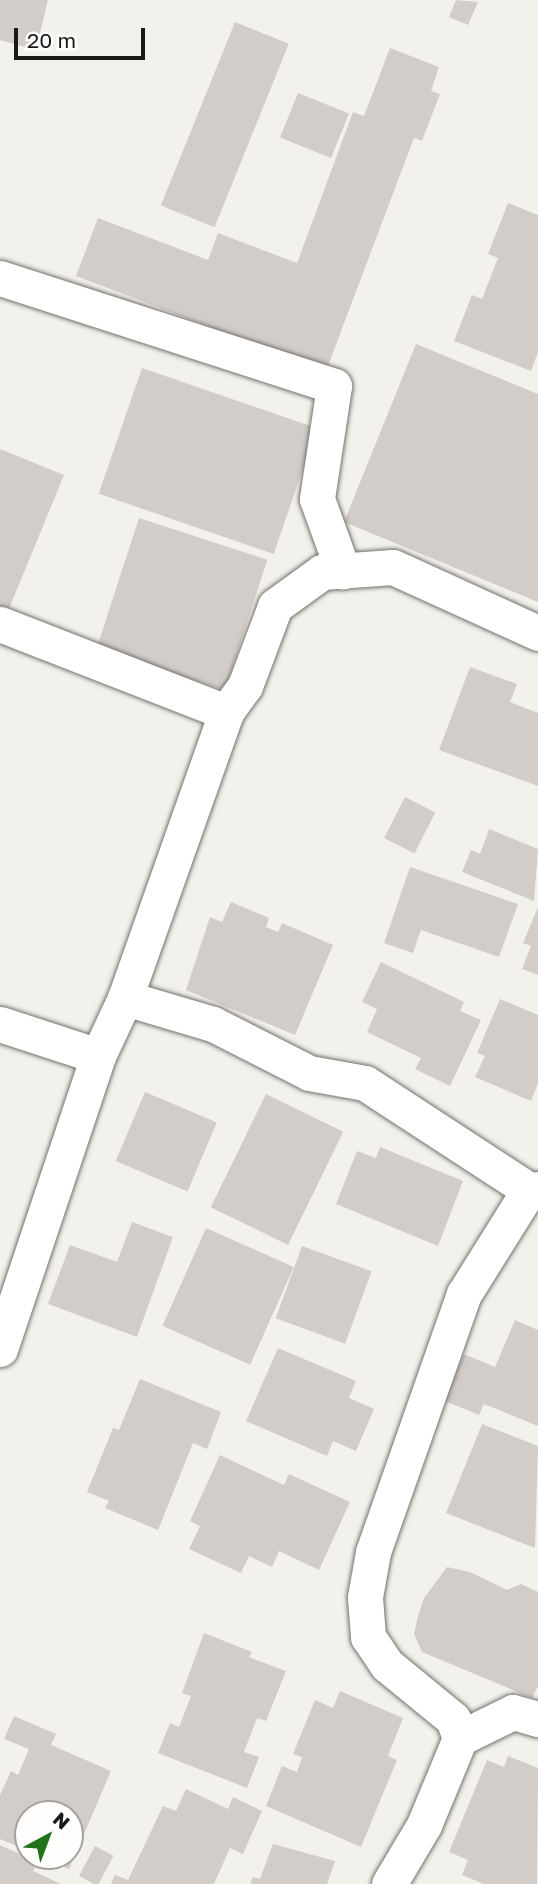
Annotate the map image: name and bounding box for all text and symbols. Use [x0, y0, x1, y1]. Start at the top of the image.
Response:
scale bar [18, 14, 149, 58]
text: 20 m [27, 27, 76, 53]
north arrow [14, 1800, 84, 1870]
text: N [49, 1807, 75, 1834]

